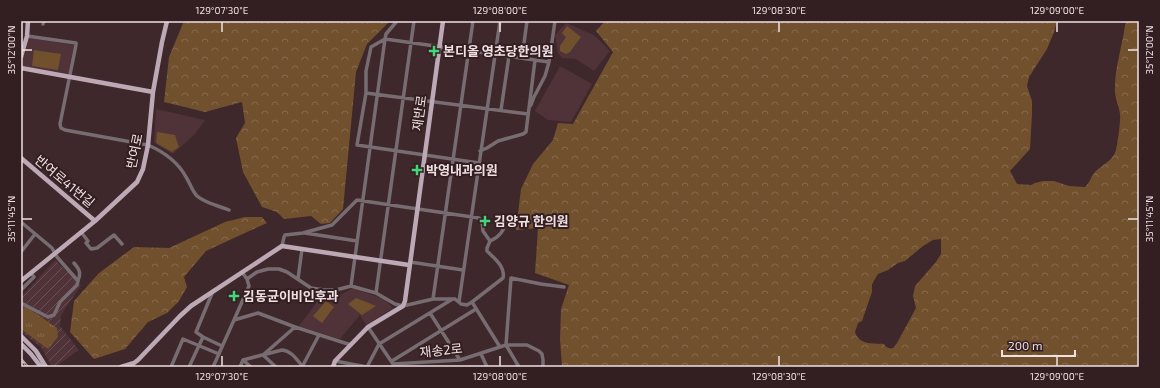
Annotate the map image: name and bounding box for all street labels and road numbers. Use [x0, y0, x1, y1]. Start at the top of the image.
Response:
street label: 재반로 [409, 94, 429, 132]
street label: 반여로 [122, 132, 146, 170]
street label: 반여로41번길 [32, 151, 98, 211]
street label: 재송2로 [419, 340, 463, 360]

